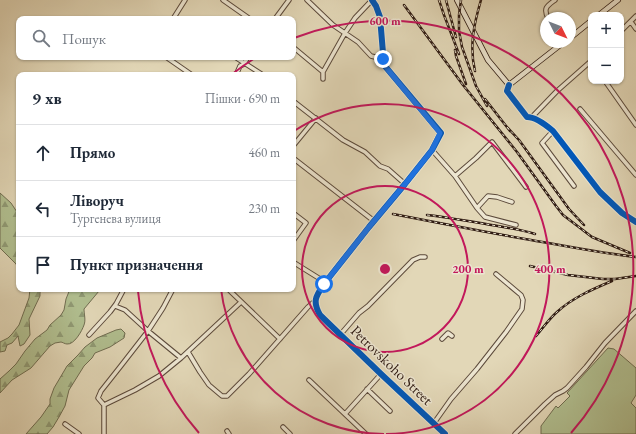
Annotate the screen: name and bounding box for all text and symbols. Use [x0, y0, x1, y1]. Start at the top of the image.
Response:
north arrow [540, 12, 576, 48]
map controls [588, 12, 624, 84]
button: + [588, 12, 624, 48]
text: 600 m [369, 13, 401, 29]
search box [16, 16, 296, 60]
icon: search [30, 27, 52, 49]
text: Пошук [62, 29, 106, 48]
button: − [588, 48, 624, 84]
route end [374, 50, 392, 68]
text: 9 хв [32, 87, 62, 109]
text: Пішки · 690 m [205, 90, 280, 107]
icon: ahead [32, 142, 54, 164]
text: Прямо [70, 143, 115, 162]
text: 460 m [249, 144, 280, 161]
text: Ліворуч [70, 191, 124, 210]
icon: left [32, 198, 54, 220]
text: 230 m [249, 200, 280, 217]
text: Тургенева вулиця [70, 210, 161, 227]
icon: arrive [32, 254, 54, 276]
text: Пункт призначення [70, 255, 203, 274]
text: 200 m [452, 261, 484, 277]
text: 400 m [534, 261, 566, 277]
centre of rings [378, 262, 392, 276]
route start [315, 275, 333, 293]
street label: Petrovskoho Street [347, 321, 437, 409]

